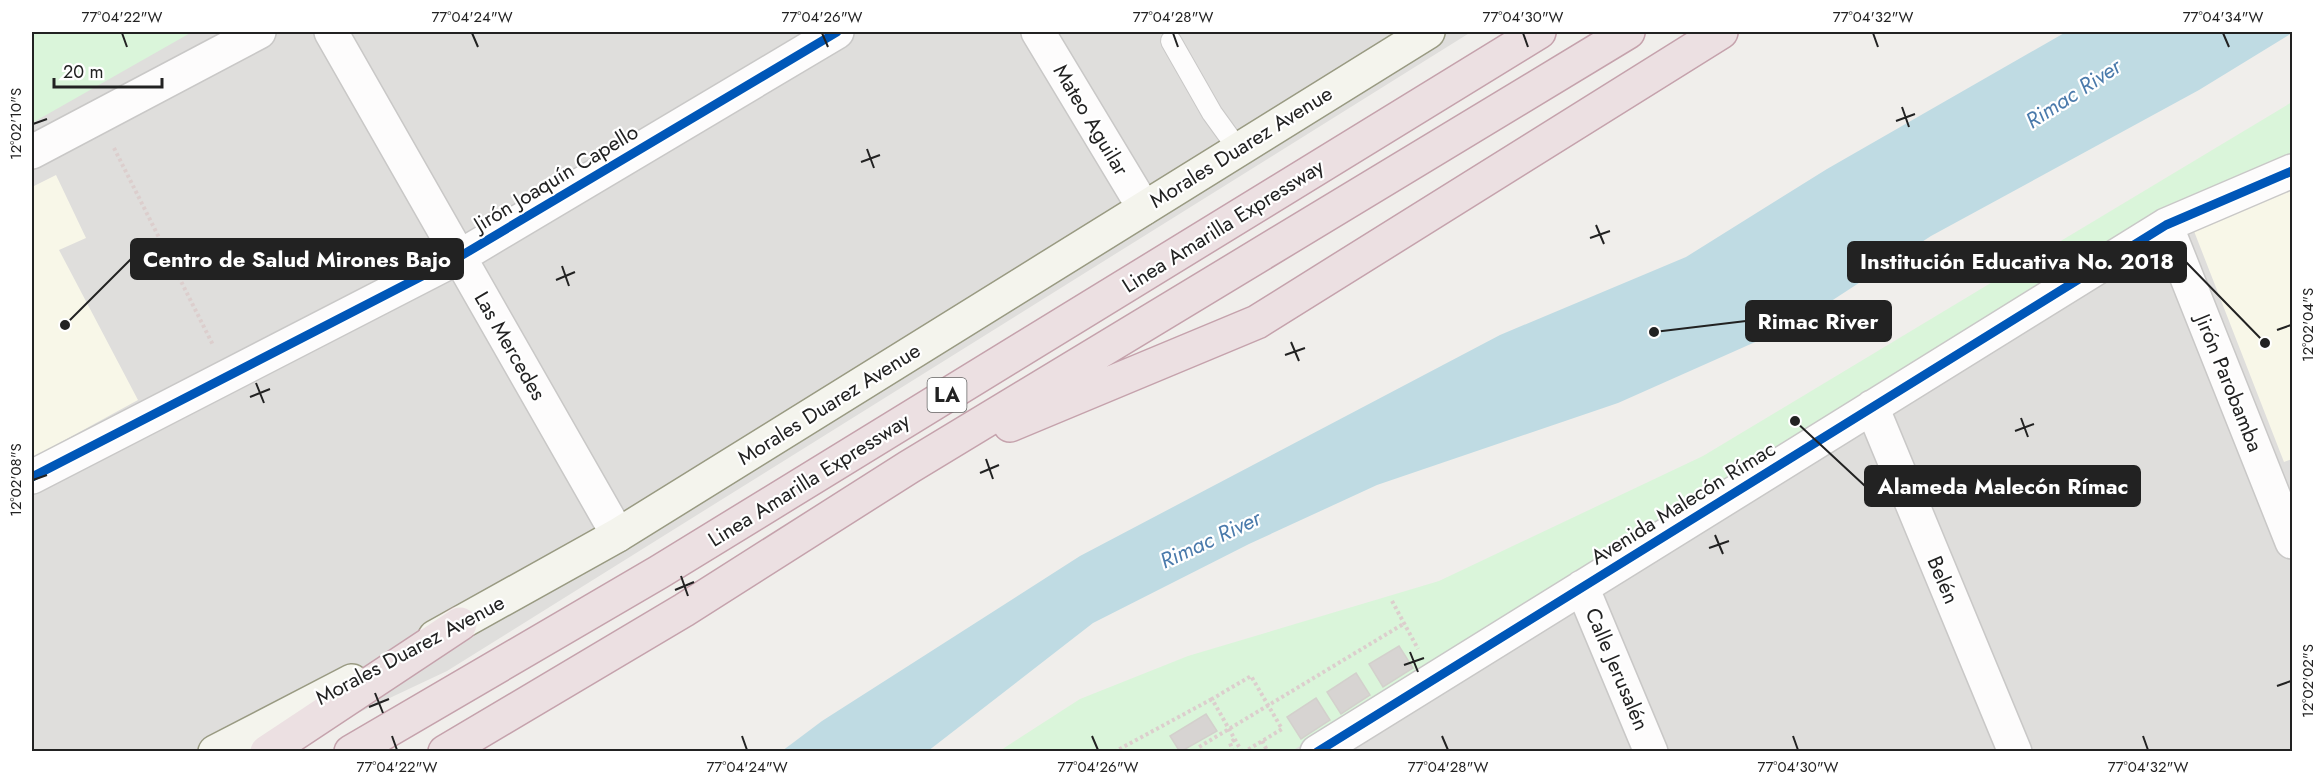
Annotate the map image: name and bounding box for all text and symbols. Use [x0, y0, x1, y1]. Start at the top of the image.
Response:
text: 77°04'22"W [82, 6, 163, 28]
text: 77°04'24"W [431, 6, 513, 28]
text: 77°04'26"W [782, 6, 863, 28]
text: 77°04'28"W [1133, 6, 1213, 28]
text: 77°04'30"W [1483, 6, 1564, 28]
text: 77°04'32"W [1833, 6, 1913, 28]
text: 77°04'34"W [2183, 6, 2263, 28]
water label: Rimac River [2019, 49, 2128, 136]
scale bar [54, 51, 162, 89]
text: 20 m [63, 59, 103, 85]
street label: Mateo Aguilar [1046, 59, 1137, 182]
street label: Morales Duarez Avenue [1144, 78, 1338, 215]
text: 12°02'10"S [5, 88, 27, 160]
street label: Jirón Joaquín Capello [466, 117, 644, 241]
street label: Linea Amarilla Expressway [1116, 151, 1330, 300]
callout: Centro de Salud Mirones Bajo [131, 239, 463, 279]
callout: Institución Educativa No. 2018 [1848, 242, 2186, 282]
text: Centro de Salud Mirones Bajo [143, 243, 451, 275]
text: Institución Educativa No. 2018 [1860, 245, 2174, 277]
street label: Las Mercedes [467, 286, 553, 406]
text: 12°02'04"S [2297, 288, 2319, 362]
callout: Rimac River [1746, 301, 1891, 341]
text: Rimac River [1758, 305, 1878, 337]
street label: Jirón Parobamba [2187, 307, 2270, 456]
street label: Morales Duarez Avenue [732, 335, 926, 472]
road number: LA [928, 378, 966, 412]
street label: Linea Amarilla Expressway [702, 405, 916, 554]
street label: Avenida Malecón Rímac [1585, 434, 1781, 572]
text: 12°02'08"S [5, 443, 27, 517]
callout: Alameda Malecón Rímac [1865, 466, 2140, 506]
text: Alameda Malecón Rímac [1877, 470, 2128, 502]
water label: Rimac River [1154, 501, 1267, 576]
street label: Belén [1920, 551, 1966, 609]
street label: Morales Duarez Avenue [310, 587, 510, 713]
street label: Calle Jerusalén [1578, 603, 1656, 735]
text: 12°02'02"S [2297, 644, 2319, 718]
text: 77°04'22"W [357, 756, 438, 778]
text: 77°04'24"W [706, 756, 788, 778]
text: 77°04'26"W [1058, 756, 1139, 778]
text: 77°04'28"W [1408, 756, 1488, 778]
text: 77°04'30"W [1758, 756, 1839, 778]
text: 77°04'32"W [2108, 756, 2188, 778]

